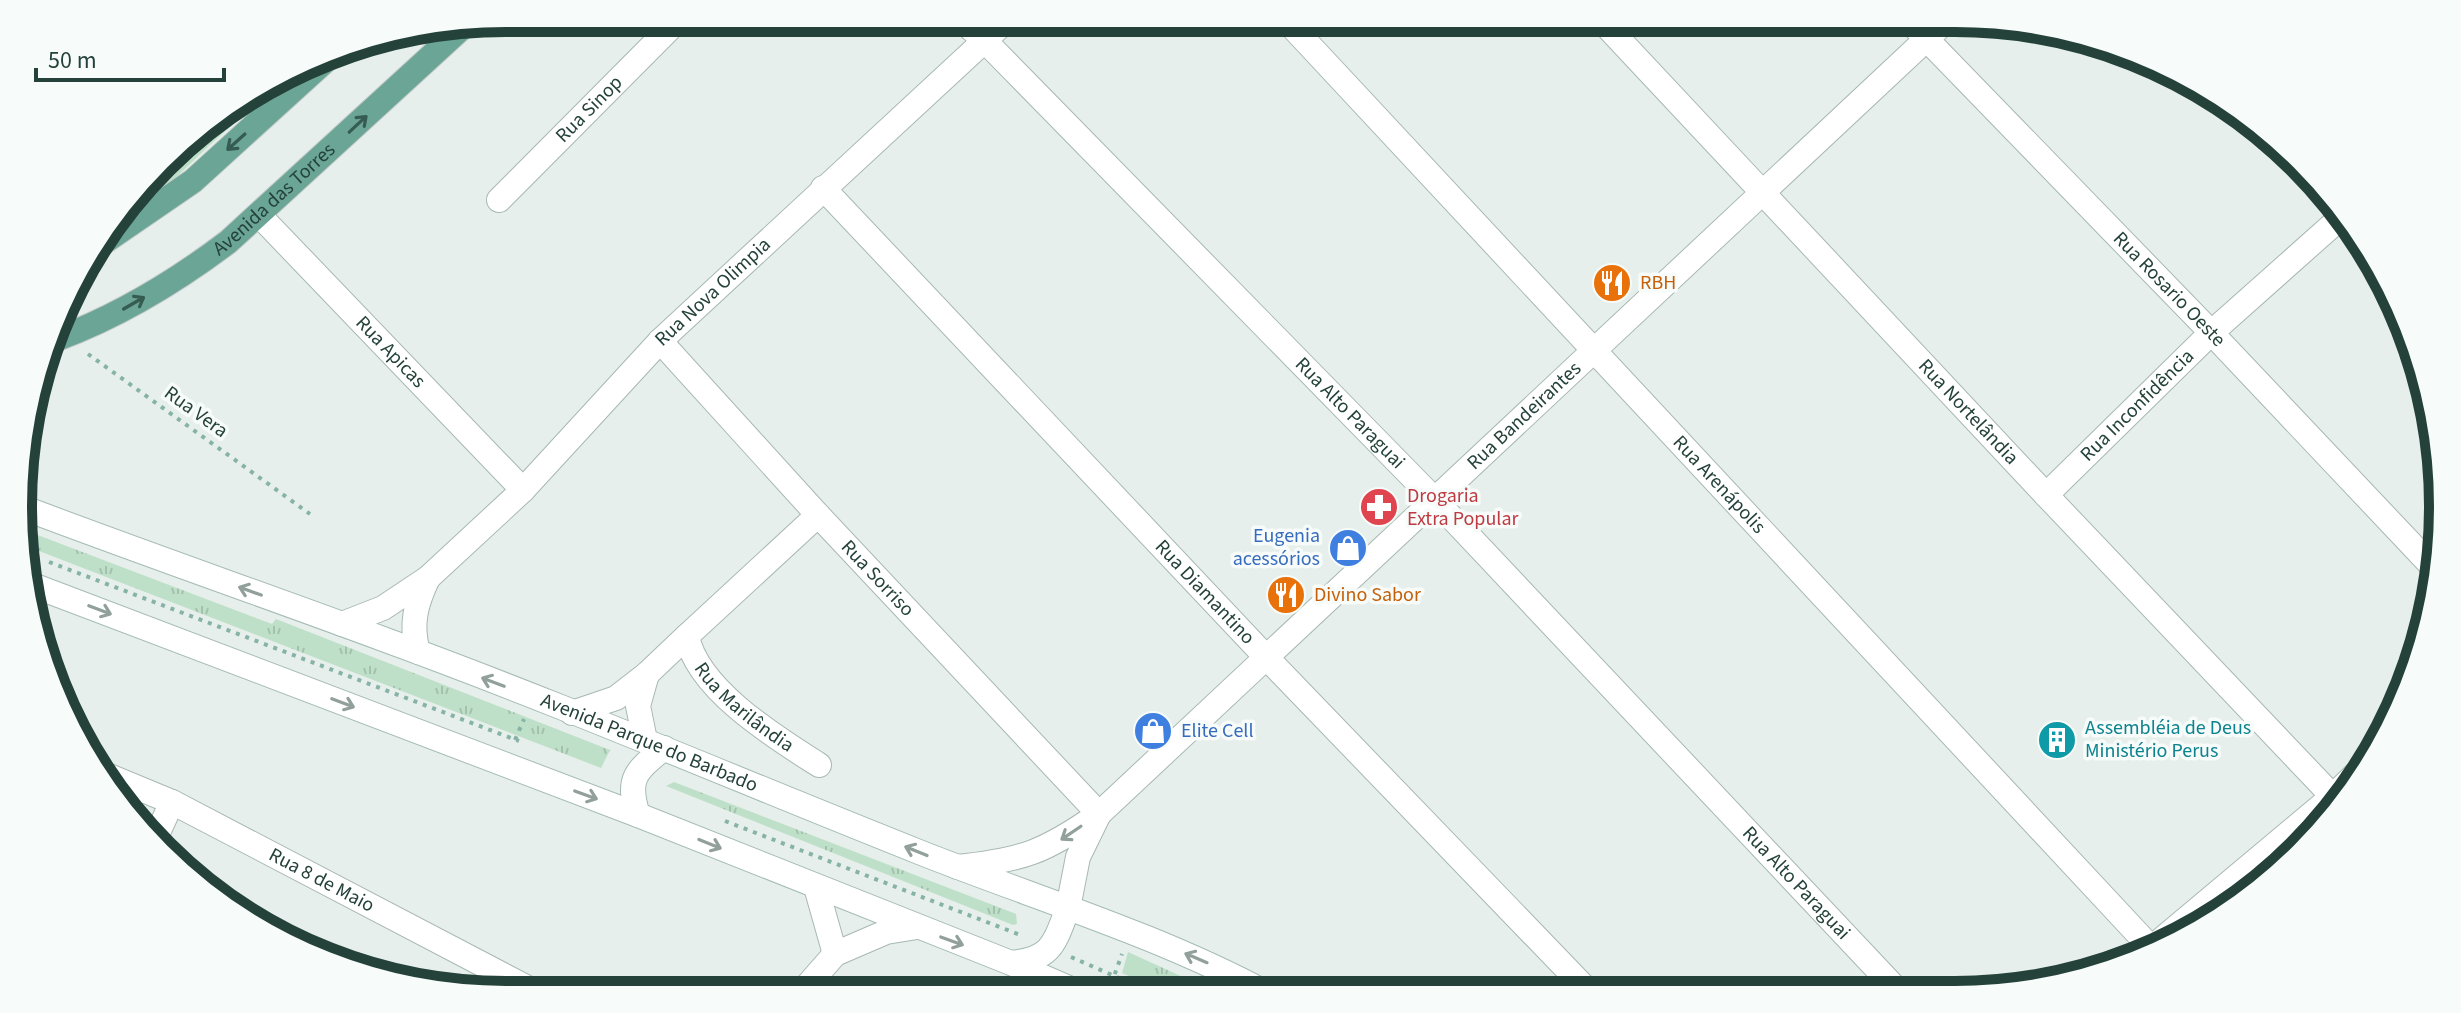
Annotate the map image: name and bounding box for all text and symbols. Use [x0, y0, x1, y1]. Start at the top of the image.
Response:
scale bar [36, 32, 224, 82]
text: 50 m [48, 43, 97, 78]
street label: Rua Sinop [549, 69, 629, 149]
one-way arrow [347, 115, 367, 133]
one-way arrow [227, 133, 247, 151]
street label: Avenida das Torres [207, 136, 342, 263]
street label: Rua Rosario Oeste [2107, 225, 2232, 353]
street label: Rua Nova Olimpia [649, 231, 777, 353]
restaurant icon: RBH [1591, 262, 1633, 304]
place label: RBH [1640, 269, 1676, 297]
one-way arrow [122, 295, 145, 311]
street label: Rua Apicas [349, 310, 432, 394]
street label: Rua Inconfidência [2074, 343, 2201, 468]
street label: Rua Alto Paraguai [1289, 351, 1411, 475]
street label: Rua Nortelândia [1912, 353, 2025, 471]
street label: Rua Bandeirantes [1461, 355, 1588, 476]
street label: Rua Vera [158, 379, 234, 445]
street label: Rua Arenápolis [1666, 429, 1772, 540]
place label: Drogaria Extra Popular [1407, 482, 1519, 533]
pharmacy icon: Drogaria Extra Popular [1358, 486, 1400, 528]
place label: Eugenia acessórios [1233, 522, 1320, 573]
shop icon: Eugenia acessórios [1327, 527, 1369, 569]
street label: Rua Sorriso [834, 534, 921, 623]
street label: Rua Diamantino [1148, 534, 1261, 651]
restaurant icon: Divino Sabor [1265, 574, 1307, 616]
place label: Divino Sabor [1314, 581, 1421, 609]
one-way arrow [238, 583, 263, 597]
one-way arrow [87, 604, 112, 618]
street label: Rua Marilândia [687, 657, 799, 759]
one-way arrow [481, 674, 506, 688]
street label: Avenida Parque do Barbado [537, 686, 762, 799]
one-way arrow [330, 697, 355, 711]
shop icon: Elite Cell [1132, 710, 1174, 752]
place label: Assembléia de Deus Ministério Perus [2085, 714, 2251, 765]
place label: Elite Cell [1181, 717, 1254, 745]
building icon: Assembléia de Deus Ministério Perus [2036, 719, 2078, 761]
one-way arrow [573, 789, 598, 803]
street label: Rua Alto Paraguai [1736, 820, 1857, 946]
one-way arrow [1060, 825, 1083, 841]
one-way arrow [697, 838, 722, 852]
street label: Rua 8 de Maio [264, 841, 379, 919]
one-way arrow [904, 842, 929, 857]
one-way arrow [939, 934, 964, 949]
one-way arrow [1184, 950, 1209, 965]

